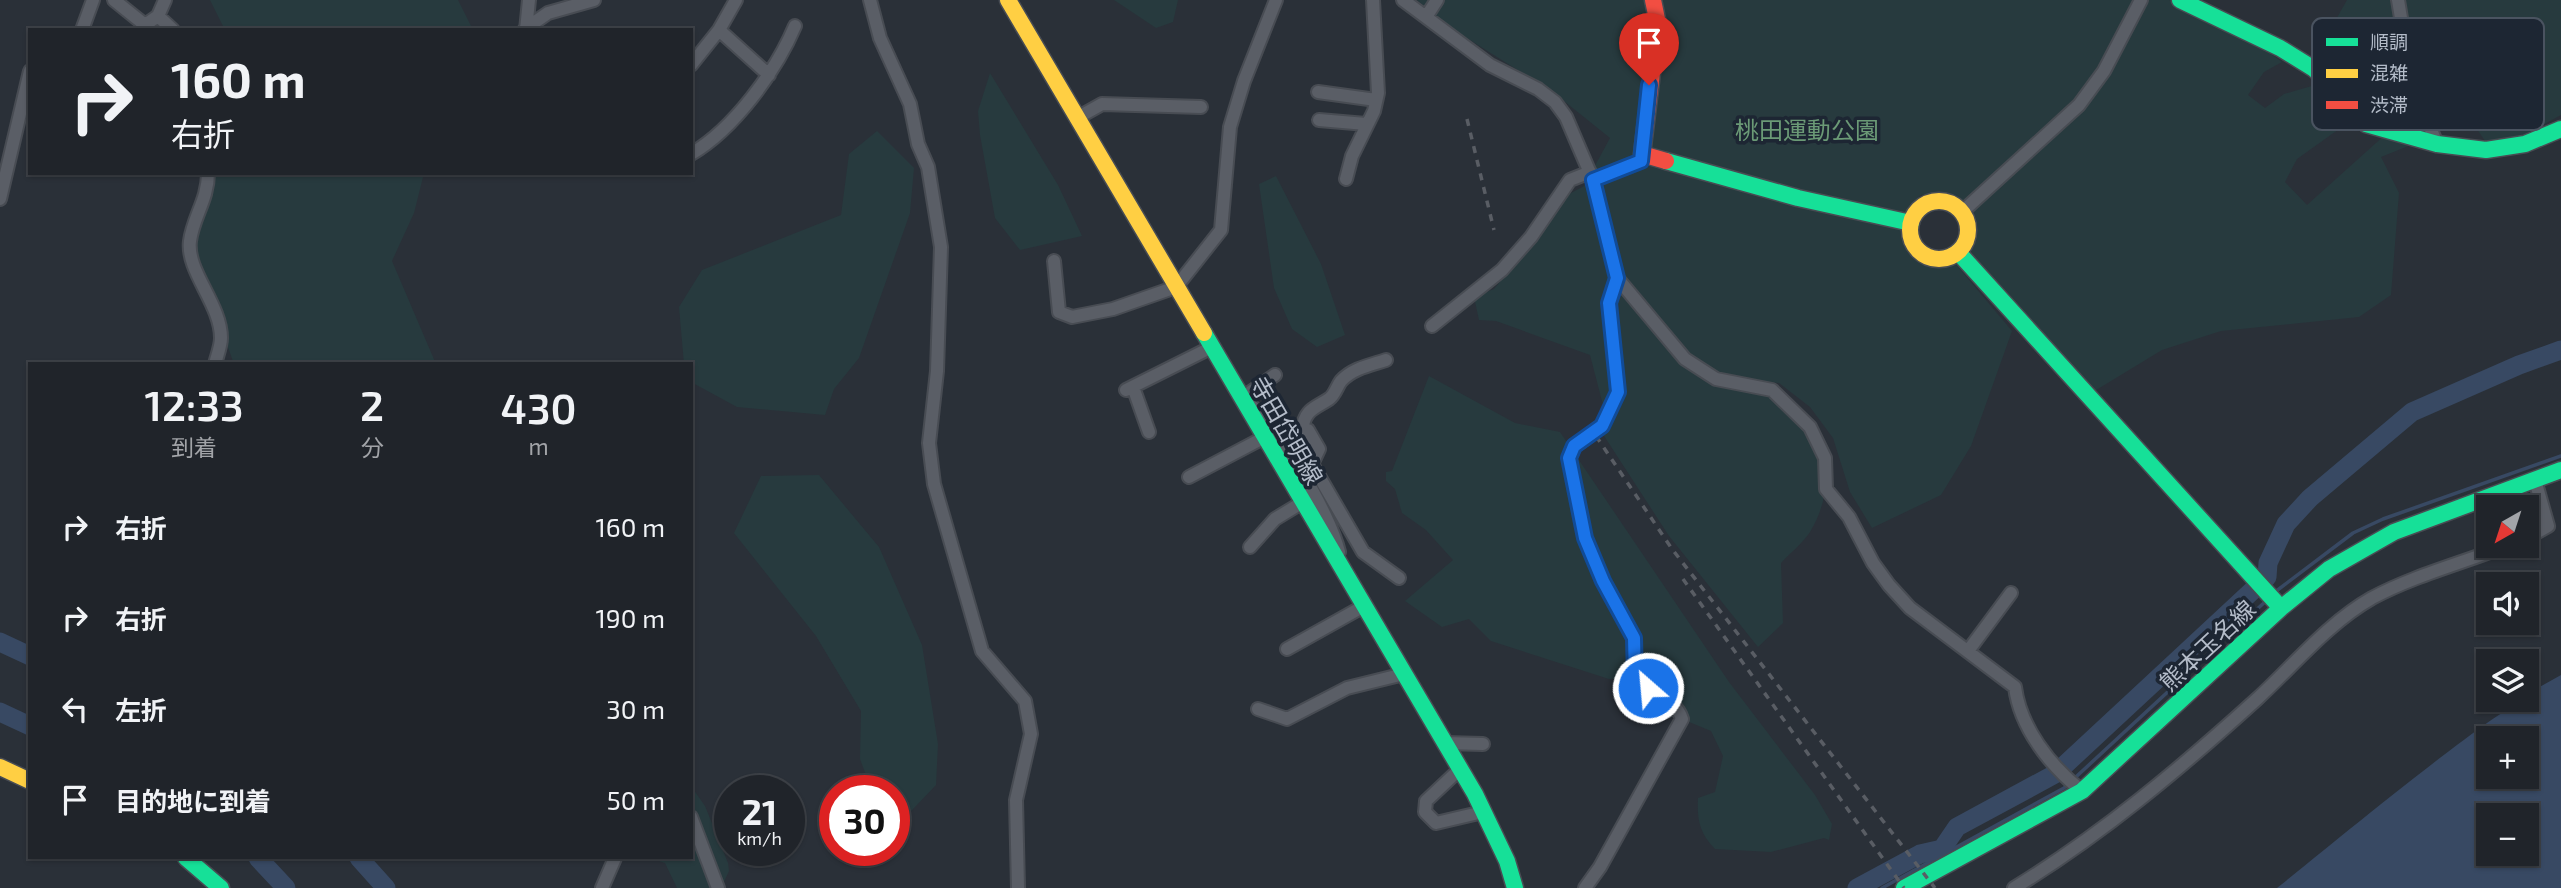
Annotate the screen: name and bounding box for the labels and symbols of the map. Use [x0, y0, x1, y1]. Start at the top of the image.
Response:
pin [1619, 13, 1679, 85]
legend [2312, 18, 2544, 130]
text: 順調 [2370, 30, 2408, 53]
text: 混雑 [2370, 61, 2408, 84]
text: 渋滞 [2370, 93, 2408, 116]
park label: 桃田運動公園 [1735, 115, 1879, 144]
street label: 寺田岱明線 [1244, 371, 1330, 489]
north arrow [2476, 495, 2539, 558]
street label: 熊本玉名線 [2153, 593, 2261, 697]
position arrow [1611, 651, 1685, 725]
speed limit sign: 30 [819, 775, 910, 866]

